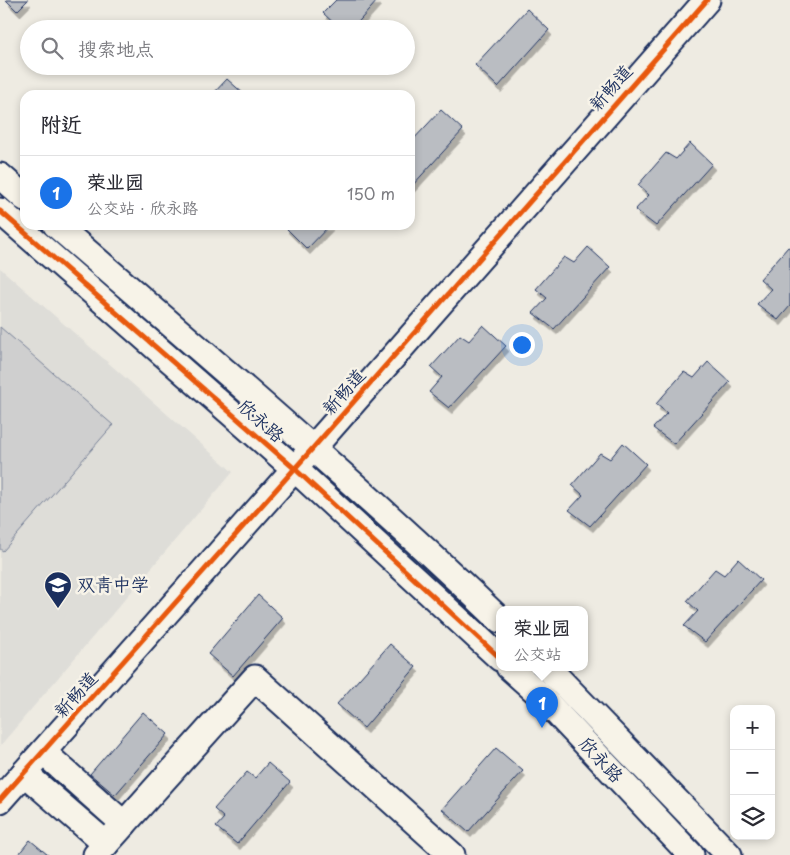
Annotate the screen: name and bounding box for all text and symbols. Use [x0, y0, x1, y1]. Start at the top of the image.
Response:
search box [20, 20, 415, 75]
icon: search [38, 34, 66, 62]
text: 搜索地点 [78, 34, 154, 62]
street label: 新畅道 [582, 58, 638, 116]
text: 附近 [40, 107, 82, 139]
text: 荣业园 [87, 167, 144, 195]
text: 1 [52, 181, 60, 205]
text: 150 m [347, 181, 395, 205]
text: 公交站 · 欣永路 [87, 195, 198, 219]
your location [509, 332, 535, 358]
street label: 新畅道 [315, 362, 371, 420]
street label: 欣永路 [233, 392, 291, 448]
school or university icon: 双青中学 [43, 570, 73, 609]
place label: 双青中学 [77, 570, 149, 597]
popup [496, 606, 588, 671]
text: 荣业园 [513, 613, 571, 641]
text: 公交站 [513, 641, 562, 665]
street label: 新畅道 [47, 665, 103, 723]
pin: 1 [526, 687, 558, 728]
map controls [730, 705, 775, 840]
button: + [730, 705, 775, 750]
street label: 欣永路 [574, 730, 630, 788]
button: − [730, 750, 775, 795]
button: layers [730, 795, 775, 840]

